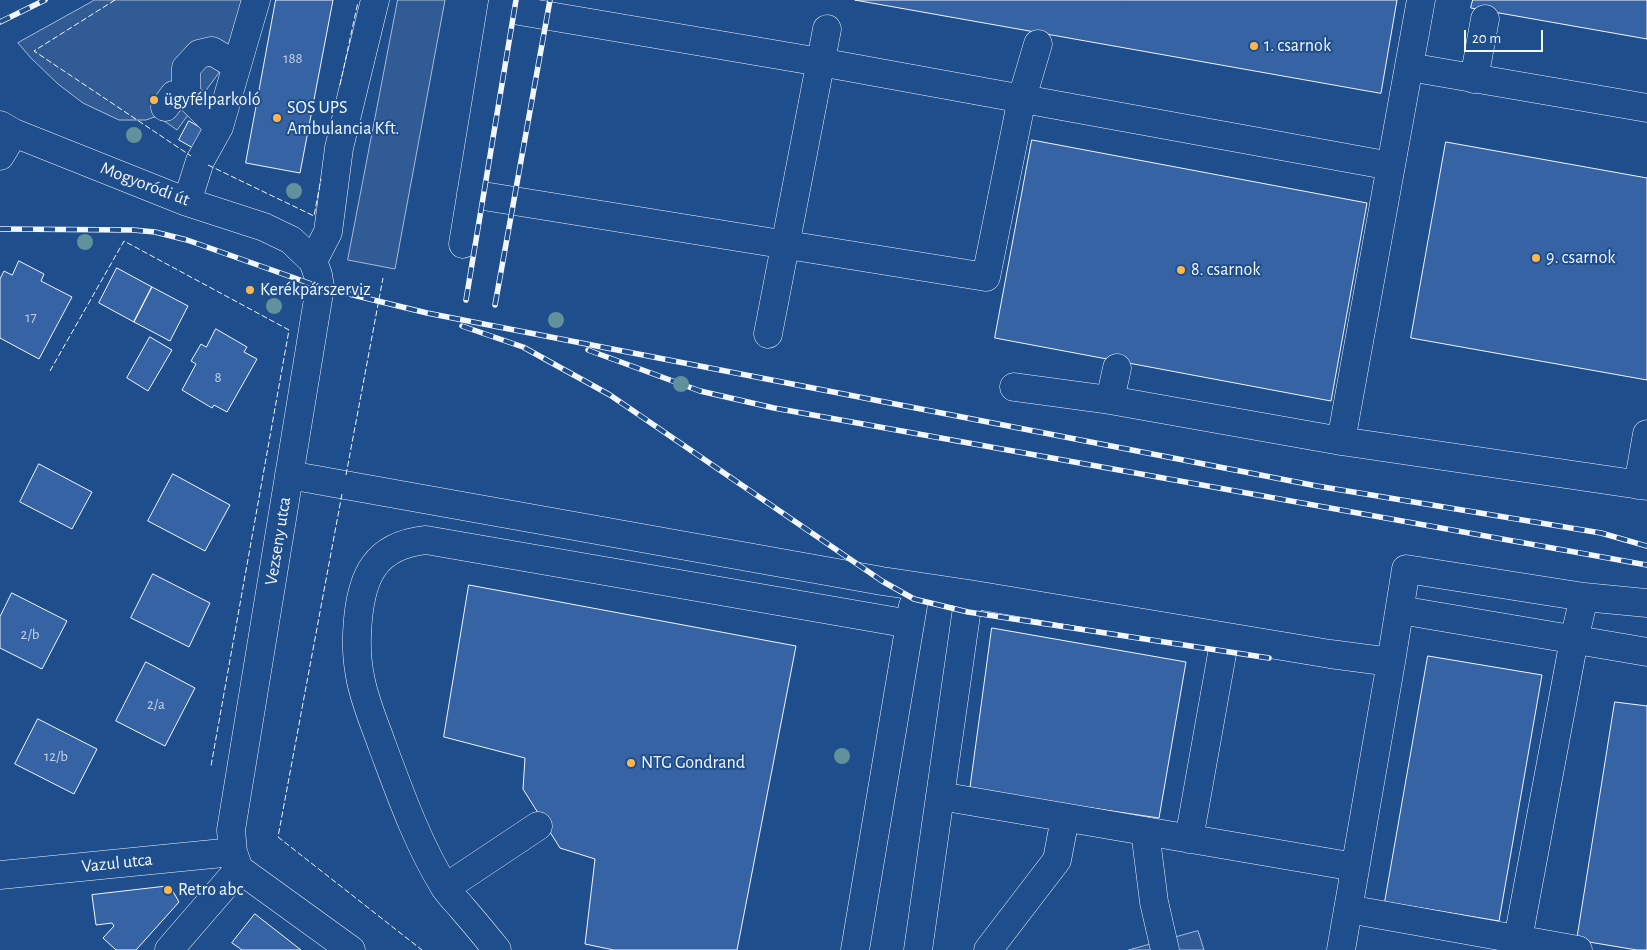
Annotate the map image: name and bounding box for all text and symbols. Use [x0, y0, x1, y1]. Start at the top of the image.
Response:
scale bar [1467, 20, 1546, 52]
text: 20 m [1472, 31, 1501, 46]
place label: 1. csarnok [1264, 35, 1331, 57]
marker: 1. csarnok [1248, 40, 1260, 52]
house number: 188 [283, 49, 303, 67]
place label: ügyfélparkoló [164, 89, 261, 111]
marker: ügyfélparkoló [148, 94, 160, 106]
place label: SOS UPS Ambulancia Kft. [287, 97, 399, 140]
marker: SOS UPS Ambulancia Kft. [271, 112, 283, 124]
street label: Mogyoródi út [97, 157, 193, 211]
place label: 9. csarnok [1546, 247, 1615, 269]
marker: 9. csarnok [1530, 252, 1542, 264]
place label: 8. csarnok [1191, 259, 1260, 281]
marker: 8. csarnok [1175, 264, 1187, 276]
place label: Kerékpárszerviz [260, 279, 371, 301]
marker: Kerékpárszerviz [244, 284, 256, 296]
house number: 17 [25, 308, 37, 326]
house number: 8 [214, 368, 222, 386]
street label: Vezseny utca [260, 495, 296, 587]
house number: 2/b [21, 625, 39, 643]
house number: 2/a [147, 695, 165, 713]
house number: 12/b [44, 747, 68, 765]
place label: NTG Gondrand [641, 752, 745, 774]
marker: NTG Gondrand [625, 757, 637, 769]
street label: Vazul utca [80, 849, 154, 877]
place label: Retro abc [178, 879, 243, 901]
marker: Retro abc [162, 884, 174, 896]

